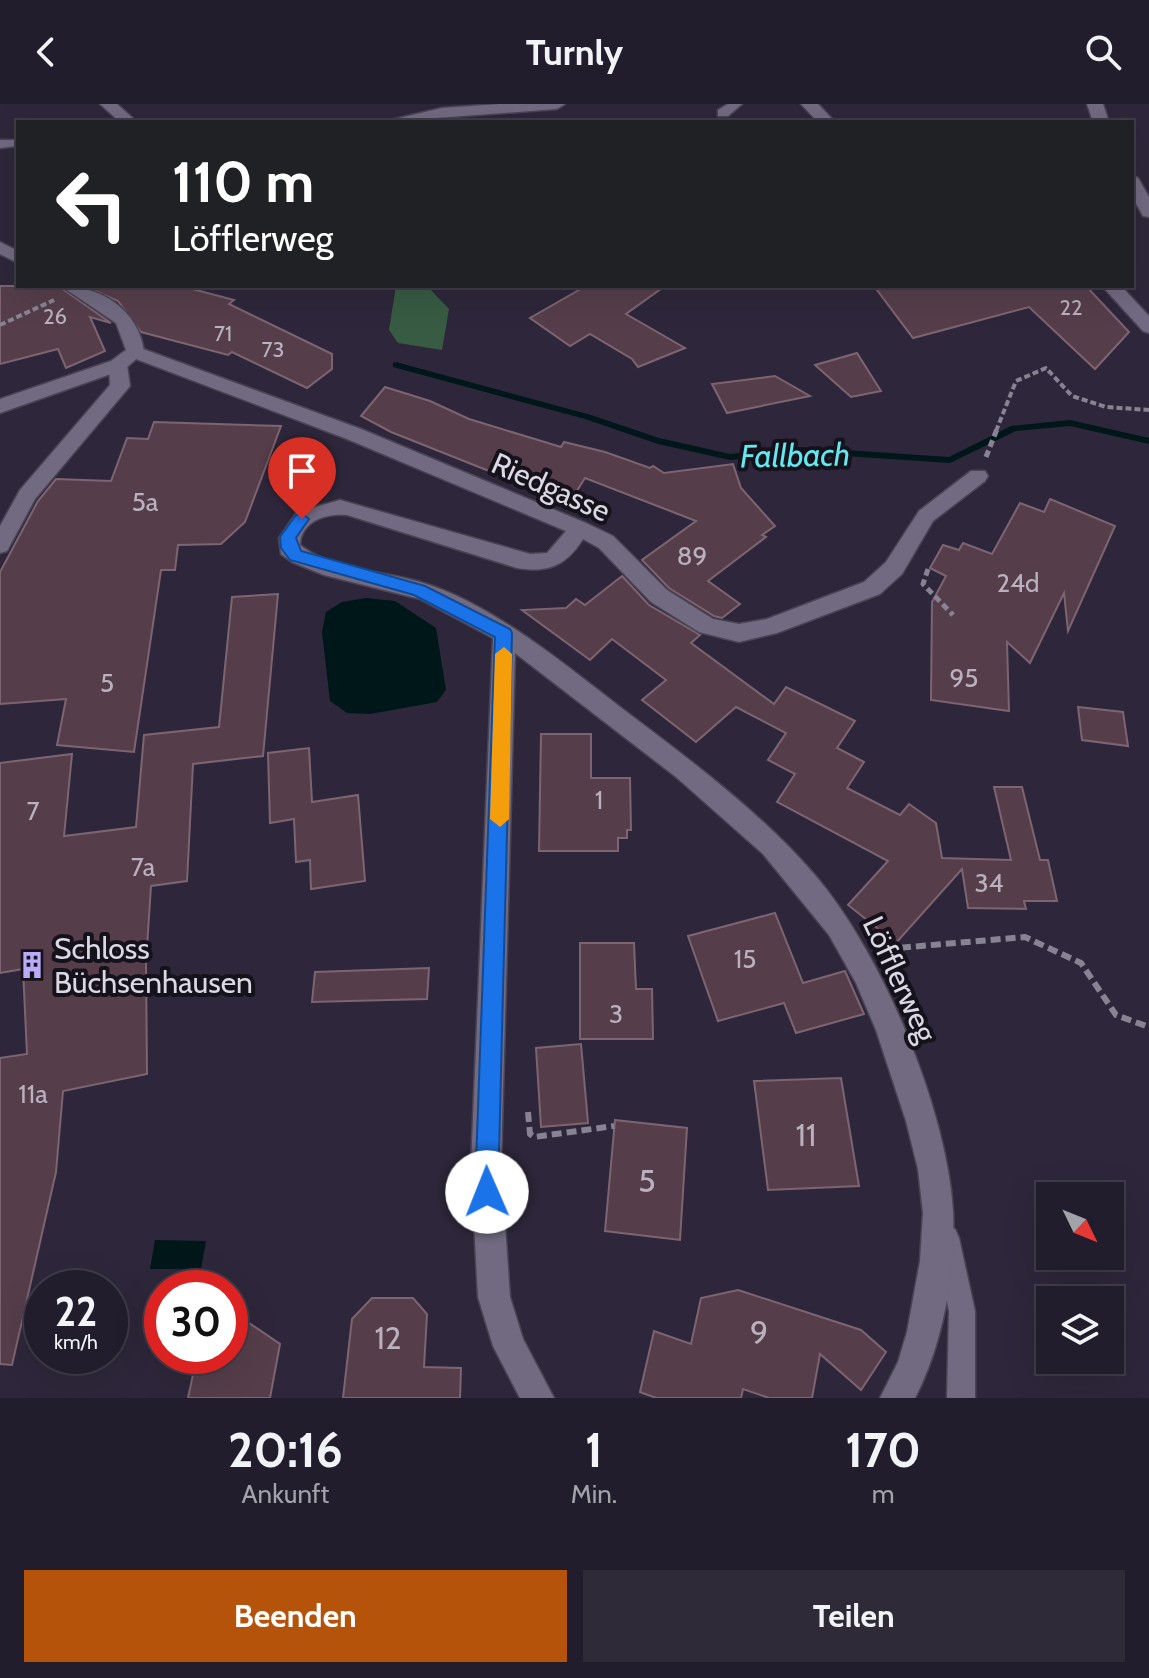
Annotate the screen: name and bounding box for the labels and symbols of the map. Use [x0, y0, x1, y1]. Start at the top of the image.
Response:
house number: 22 [1059, 294, 1083, 321]
house number: 26 [43, 303, 67, 330]
house number: 71 [214, 320, 232, 347]
house number: 73 [262, 336, 284, 363]
water label: Fallbach [740, 435, 850, 475]
pin [268, 437, 336, 519]
street label: Riedgasse [486, 445, 616, 529]
house number: 5a [132, 486, 159, 518]
house number: 89 [677, 540, 707, 572]
house number: 24d [996, 567, 1040, 599]
house number: 95 [950, 662, 978, 694]
house number: 5 [100, 667, 114, 699]
house number: 1 [595, 784, 603, 816]
house number: 7 [26, 795, 40, 827]
house number: 7a [131, 851, 156, 883]
house number: 34 [974, 867, 1004, 899]
street label: Löfflerweg [855, 910, 946, 1049]
place label: Schloss Büchsenhausen [54, 930, 253, 1001]
house number: 15 [734, 943, 756, 975]
building icon: Schloss Büchsenhausen [17, 950, 47, 980]
house number: 3 [609, 998, 623, 1030]
house number: 11a [18, 1078, 48, 1110]
house number: 11 [796, 1115, 816, 1154]
position arrow [445, 1150, 529, 1234]
house number: 5 [638, 1161, 656, 1200]
north arrow [1036, 1182, 1124, 1270]
speed limit sign: 30 [144, 1270, 248, 1374]
house number: 9 [750, 1312, 768, 1351]
house number: 12 [374, 1318, 402, 1357]

